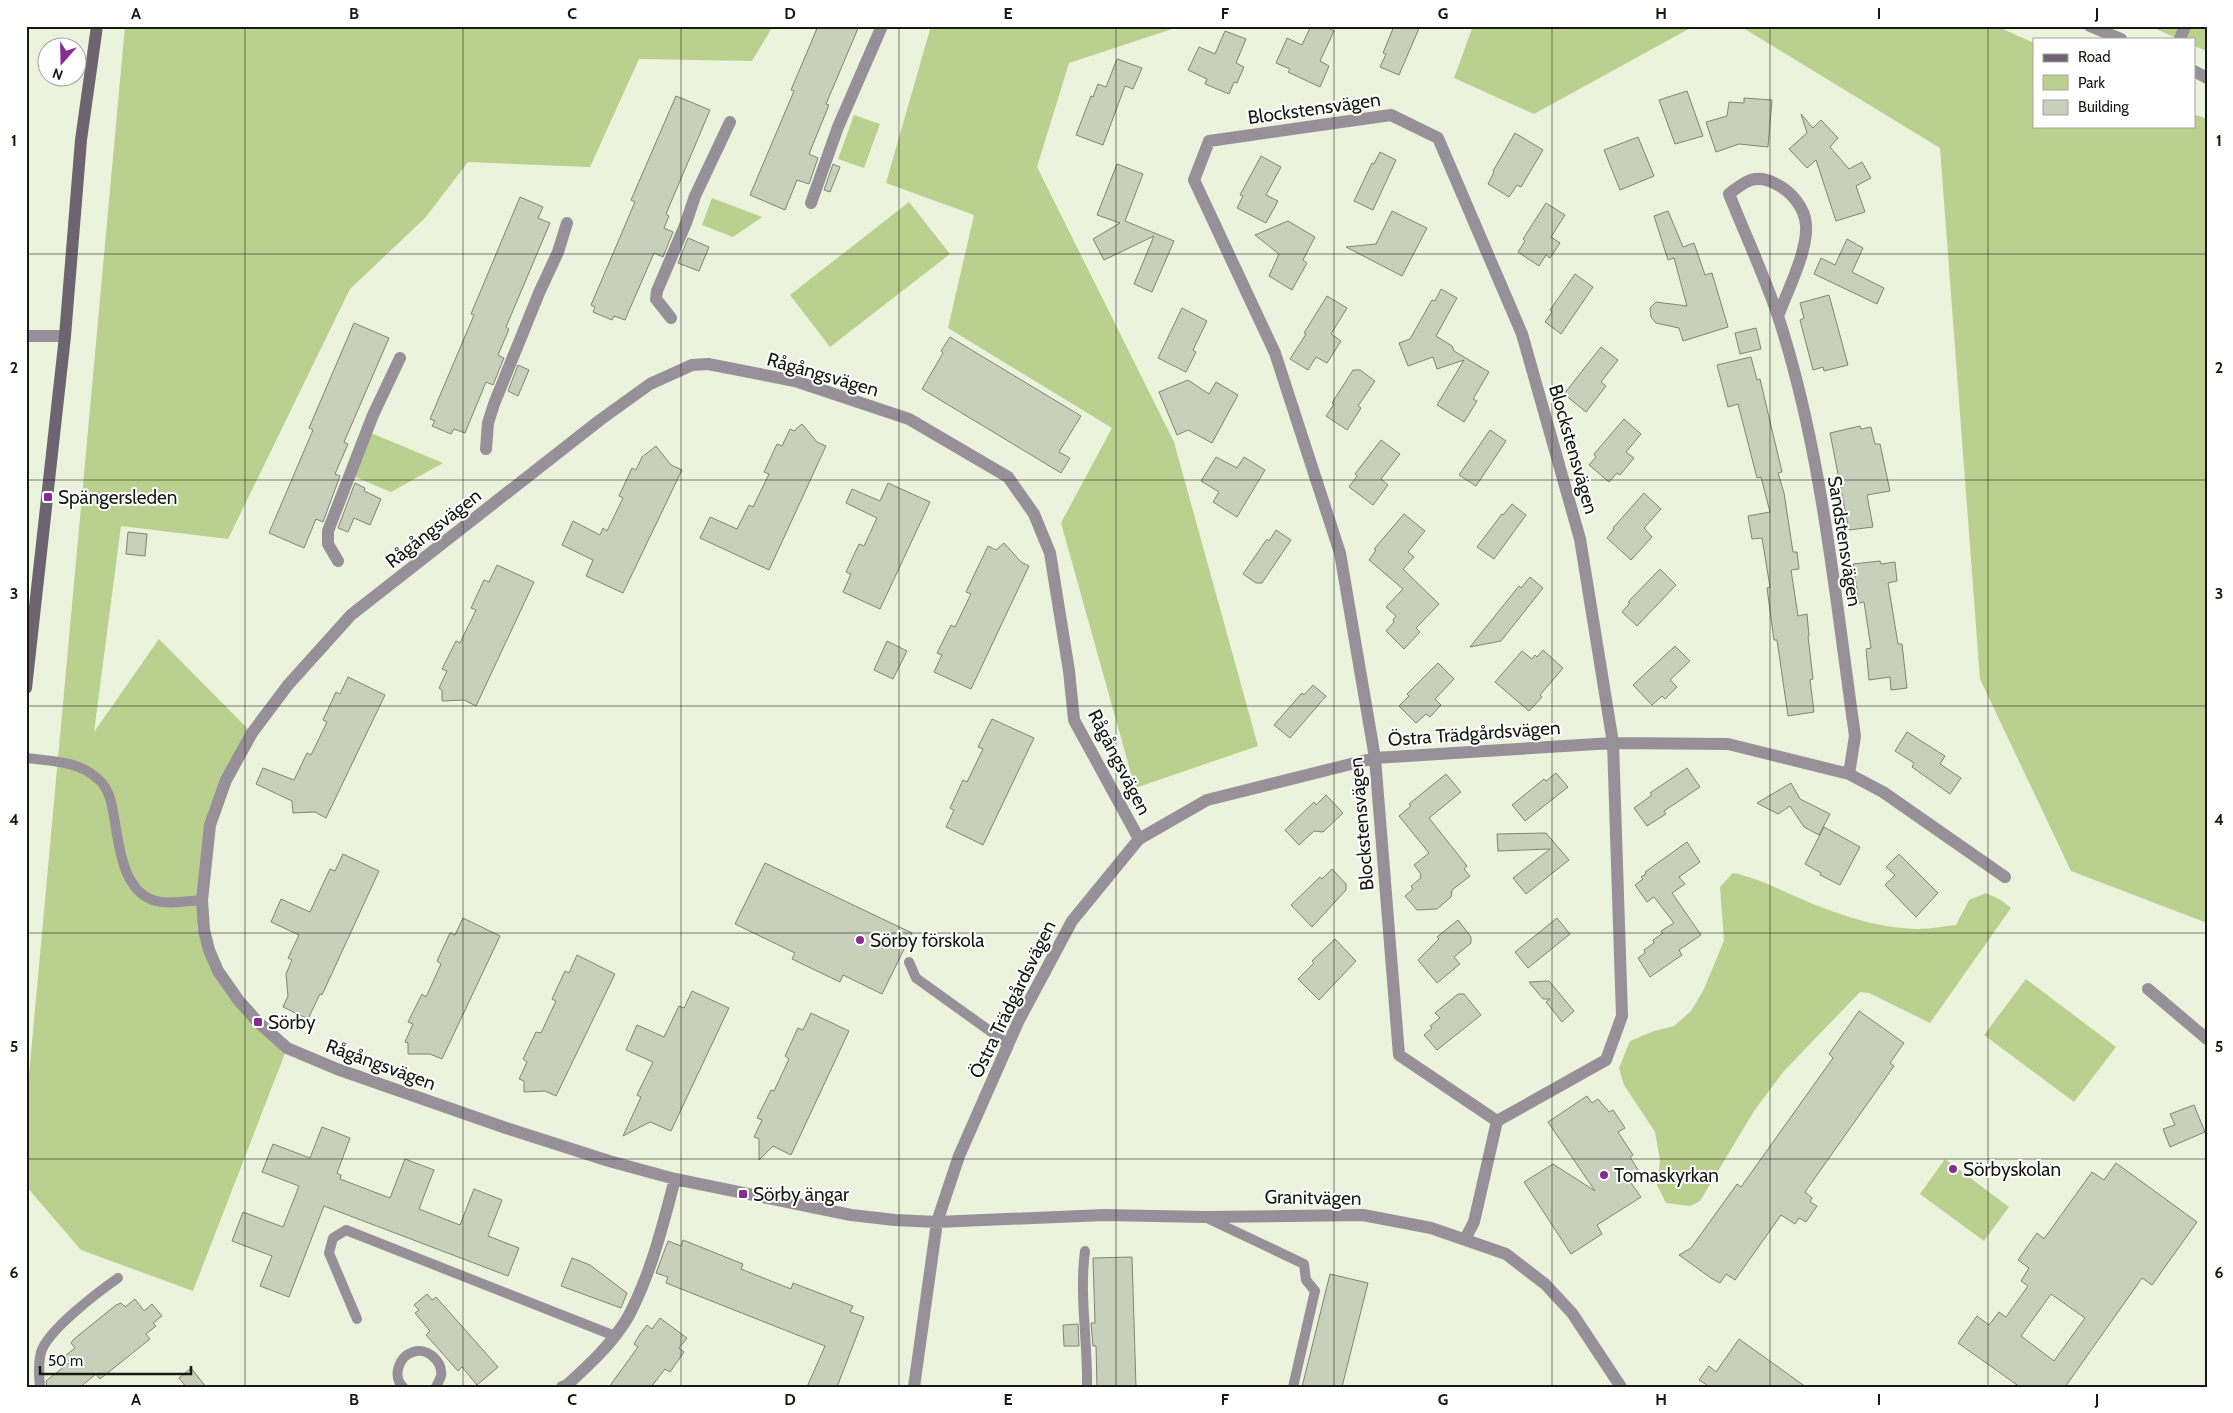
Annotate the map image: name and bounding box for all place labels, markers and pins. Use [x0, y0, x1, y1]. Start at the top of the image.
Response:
place label: Spängersleden [58, 486, 177, 509]
marker: Spängersleden [42, 491, 54, 503]
place label: Sörby förskola [870, 929, 984, 952]
marker: Sörby förskola [854, 934, 866, 946]
place label: Sörby [268, 1011, 316, 1034]
marker: Sörby [252, 1016, 264, 1028]
place label: Sörbyskolan [1963, 1158, 2061, 1181]
marker: Sörbyskolan [1947, 1163, 1959, 1175]
place label: Tomaskyrkan [1614, 1164, 1719, 1187]
marker: Tomaskyrkan [1598, 1169, 1610, 1181]
place label: Sörby ängar [753, 1183, 849, 1206]
marker: Sörby ängar [737, 1188, 749, 1200]

